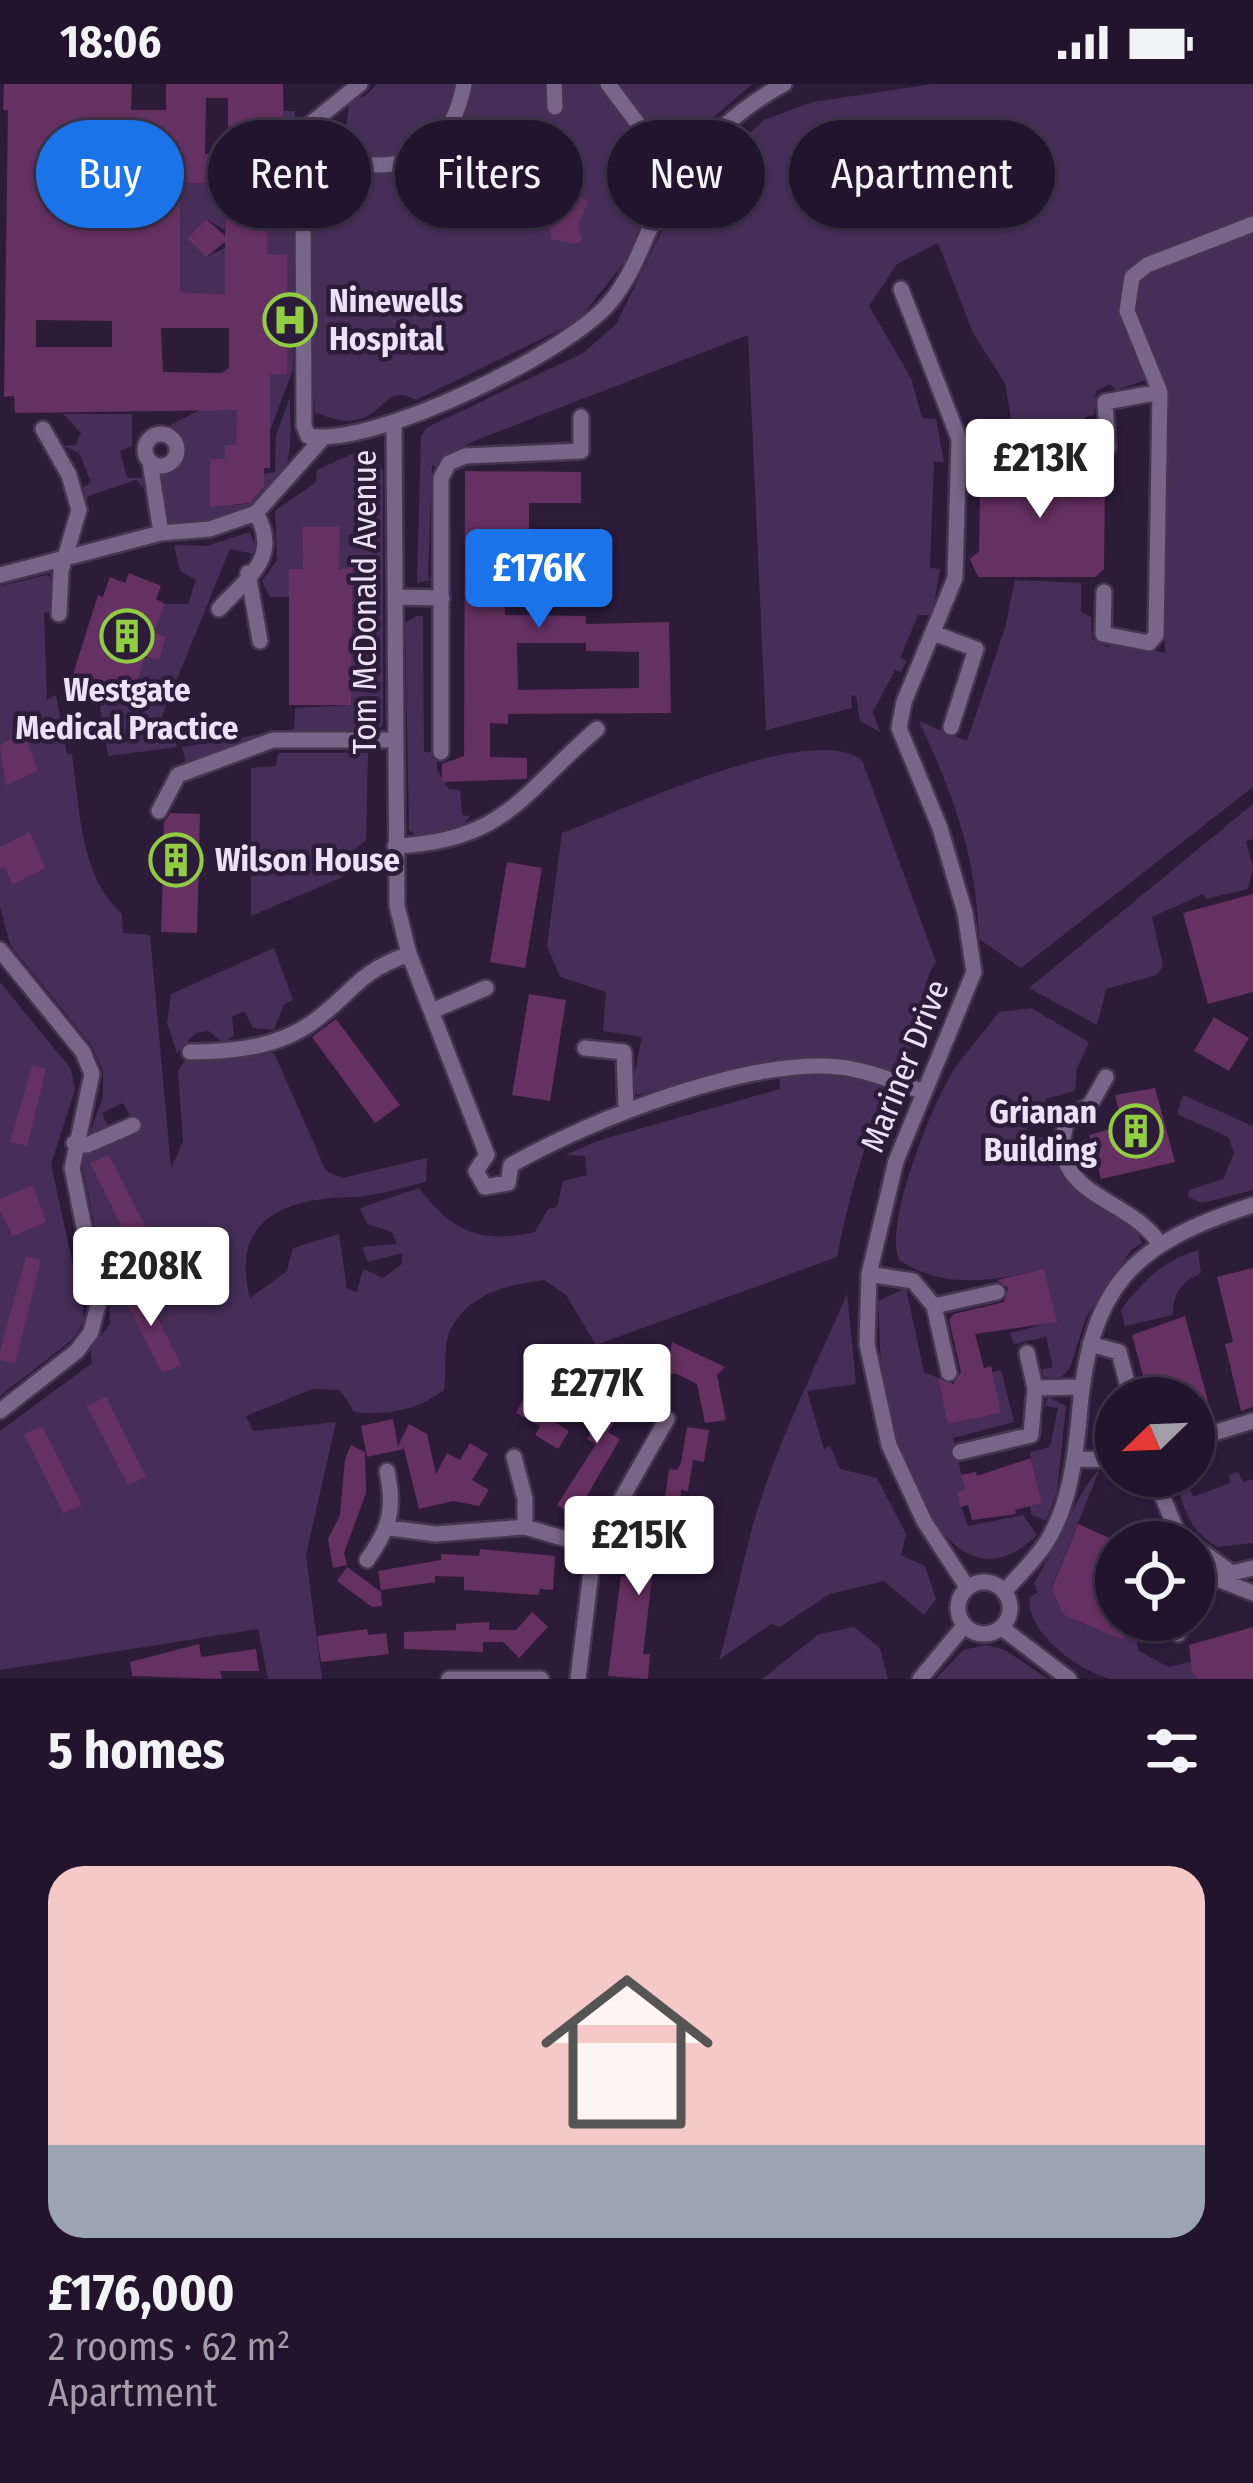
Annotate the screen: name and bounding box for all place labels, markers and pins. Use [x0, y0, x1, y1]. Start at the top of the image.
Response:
place label: Ninewells Hospital [329, 281, 463, 359]
hospital icon: Ninewells Hospital [262, 292, 318, 348]
pin: £213K [956, 419, 1124, 521]
pin: £176K [455, 529, 623, 631]
building icon: Westgate Medical Practice [99, 608, 155, 664]
place label: Westgate Medical Practice [16, 670, 238, 748]
building icon: Wilson House [148, 832, 204, 888]
place label: Wilson House [215, 840, 400, 880]
place label: Grianan Building [984, 1092, 1098, 1170]
building icon: Grianan Building [1108, 1103, 1164, 1159]
pin: £208K [67, 1227, 235, 1329]
pin: £277K [513, 1344, 681, 1446]
pin: £215K [555, 1496, 723, 1598]

